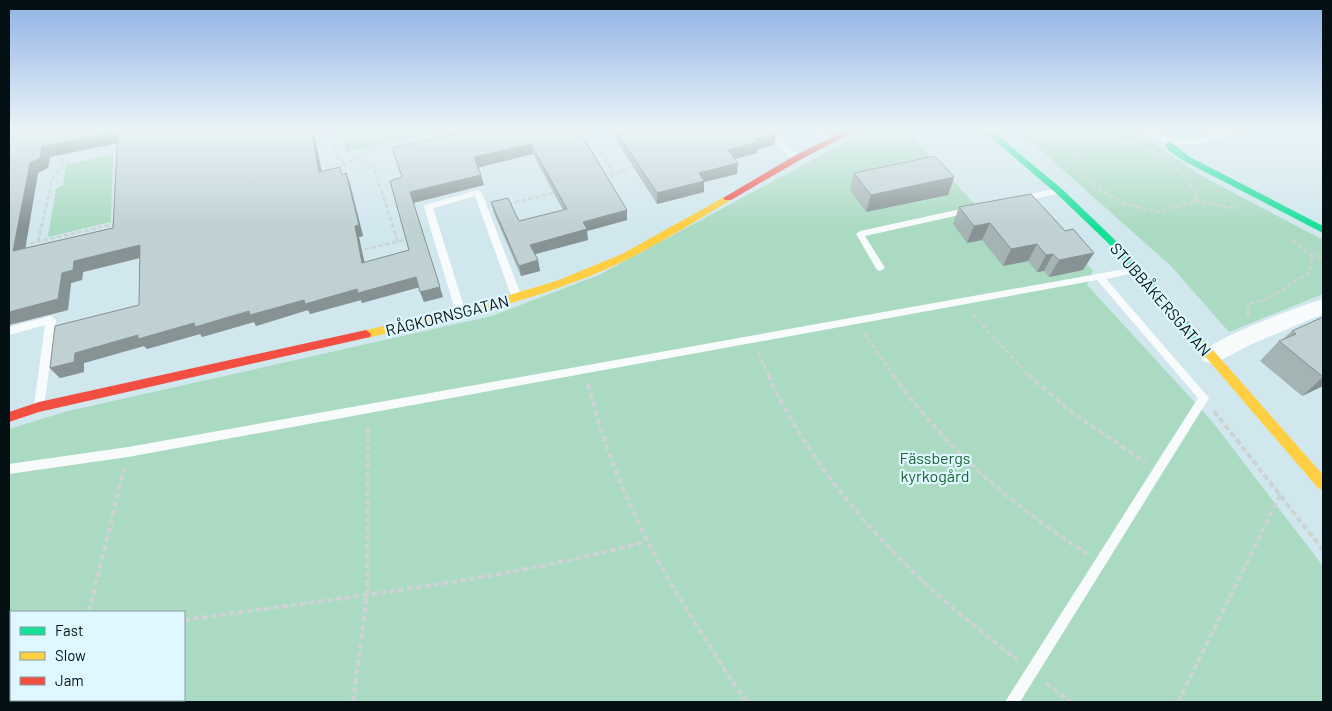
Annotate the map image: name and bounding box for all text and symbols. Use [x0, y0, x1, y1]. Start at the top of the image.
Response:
street label: STUBBÅKERSGATAN [1107, 239, 1215, 359]
street label: RÅGKORNSGATAN [383, 290, 511, 340]
park label: Fässbergs kyrkogård [900, 448, 970, 485]
legend [10, 611, 185, 701]
text: Fast [55, 621, 83, 639]
text: Slow [55, 646, 86, 664]
text: Jam [55, 671, 84, 689]

